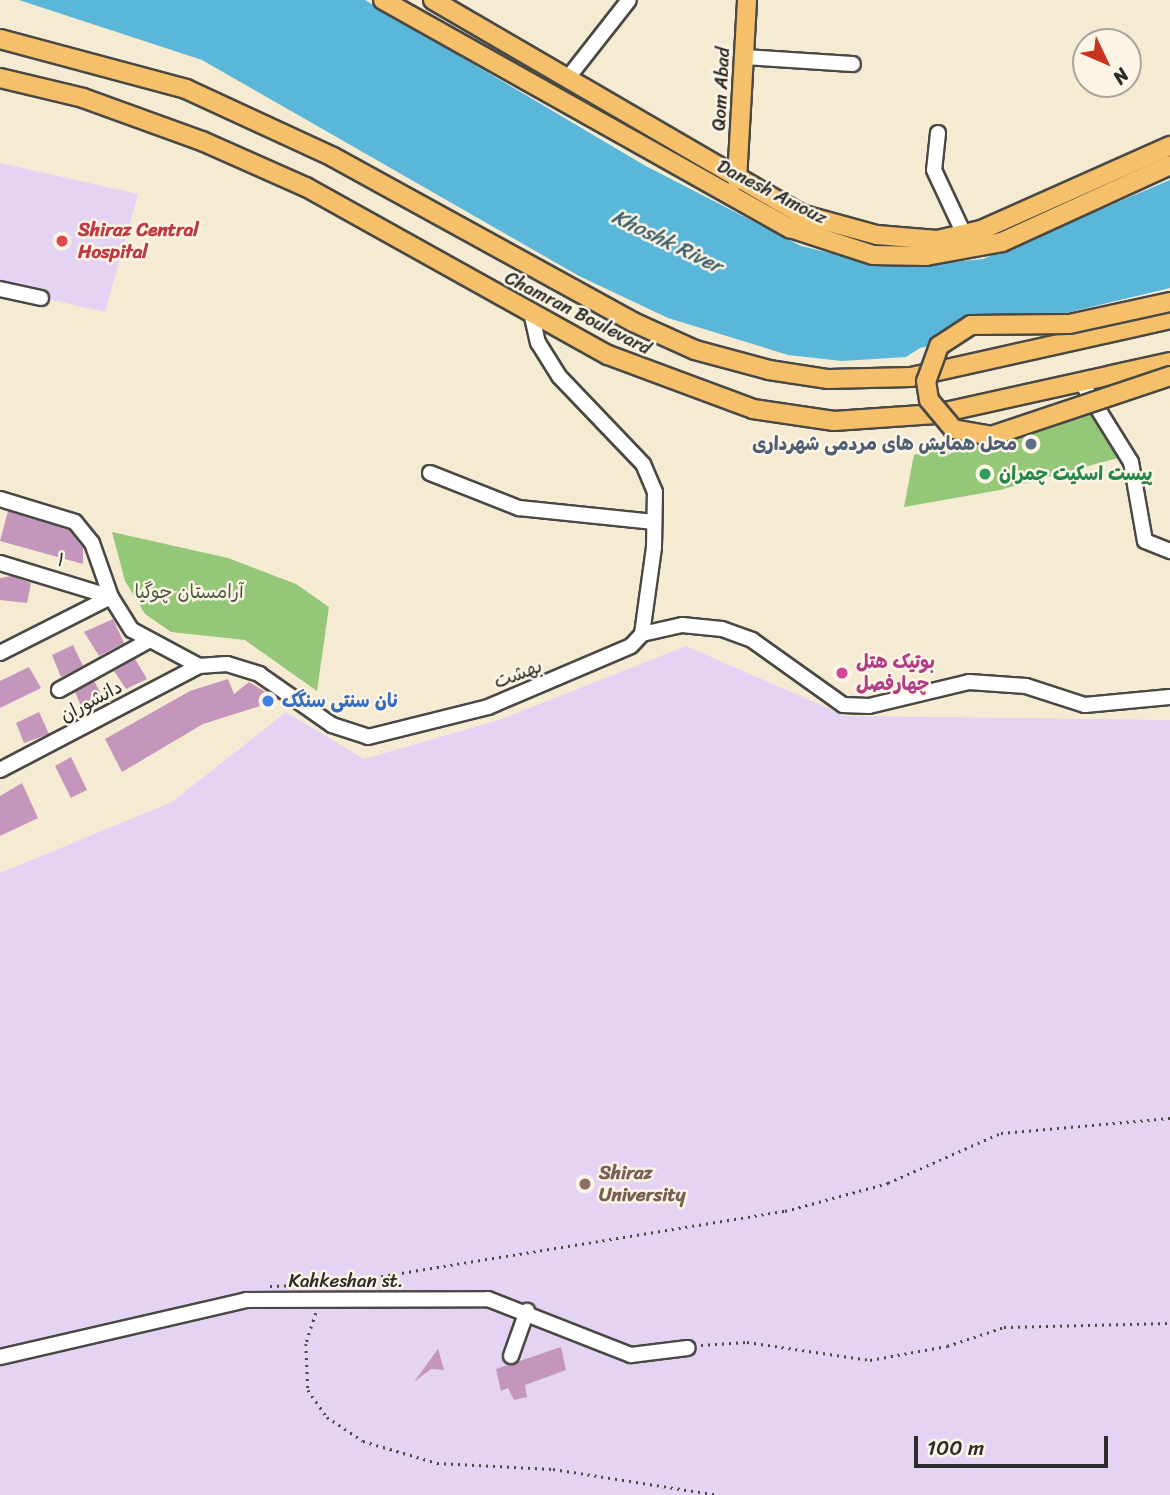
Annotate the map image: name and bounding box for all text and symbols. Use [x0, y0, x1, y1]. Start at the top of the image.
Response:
north arrow [1072, 28, 1142, 98]
street label: Qom Abad [707, 46, 735, 132]
text: N [1105, 60, 1137, 93]
street label: Danesh Amouz [713, 154, 831, 230]
water label: Khoshk River [608, 203, 726, 279]
place label: Shiraz Central Hospital [78, 219, 199, 263]
marker: Shiraz Central Hospital [52, 231, 72, 251]
street label: Chamran Boulevard [501, 266, 655, 360]
place label: محل همایش های مردمی شهرداری [752, 433, 1017, 455]
marker: محل همایش های مردمی شهرداری [1023, 436, 1039, 452]
place label: پیست اسکیت چمران [999, 463, 1153, 485]
marker: پیست اسکیت چمران [977, 466, 993, 482]
street label: ۱ [55, 548, 67, 572]
park label: آرامستان چوگیا [134, 581, 244, 603]
place label: بوتیک هتل چهارفصل [856, 651, 935, 695]
street label: بهشت [491, 654, 545, 694]
marker: بوتیک هتل چهارفصل [834, 665, 850, 681]
street label: دانشوران [56, 675, 126, 727]
place label: نان سنتی سنگک [282, 690, 398, 712]
marker: نان سنتی سنگک [260, 693, 276, 709]
place label: Shiraz University [599, 1162, 685, 1206]
marker: Shiraz University [577, 1176, 593, 1192]
street label: Kahkeshan st. [288, 1270, 404, 1292]
scale bar [918, 1422, 1112, 1466]
text: 100 m [927, 1429, 984, 1467]

